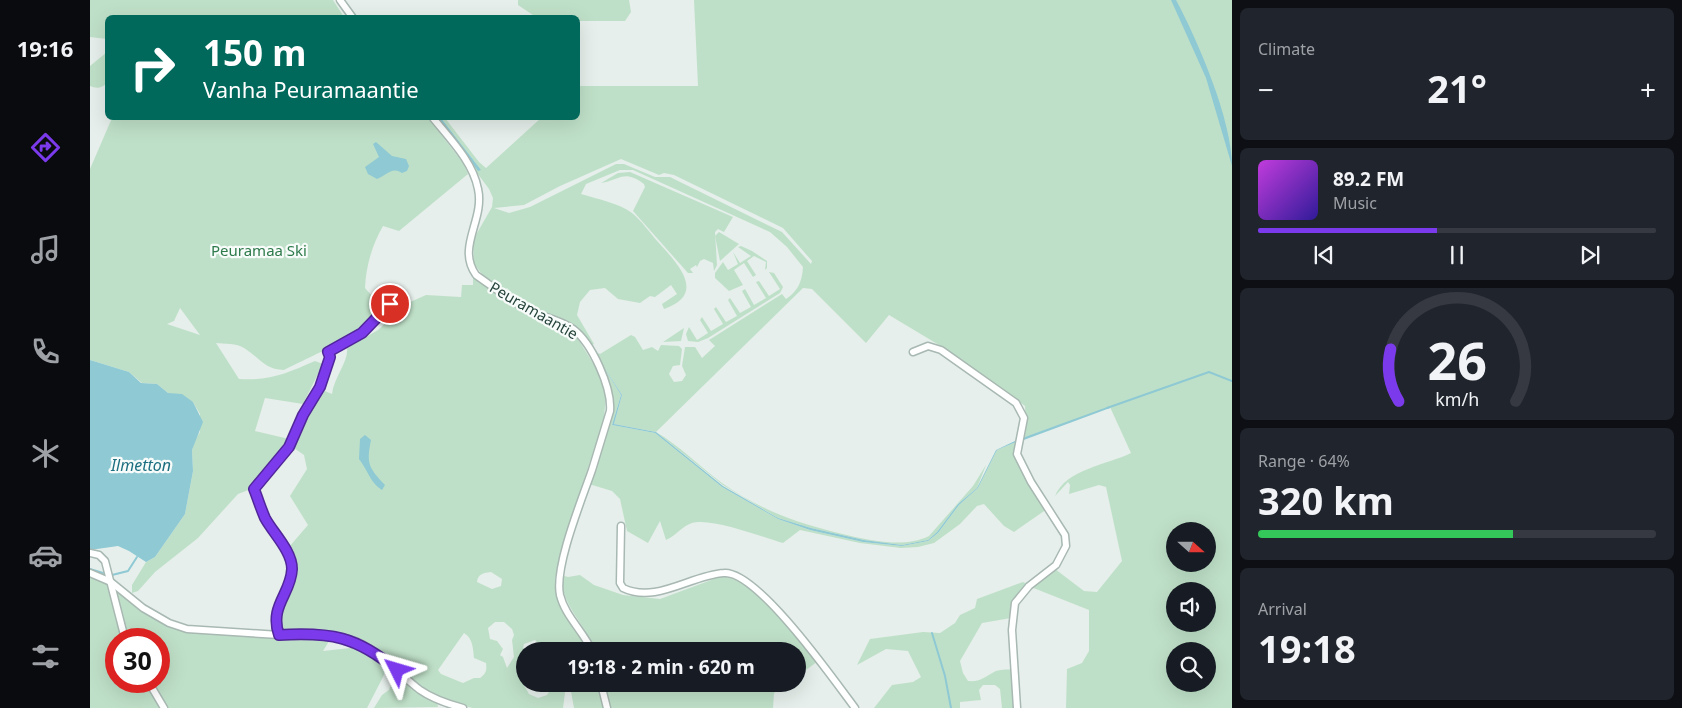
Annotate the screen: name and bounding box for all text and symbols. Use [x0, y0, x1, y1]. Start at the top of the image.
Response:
text: 150 m [203, 29, 306, 76]
text: 19:16 [17, 33, 73, 63]
icon: right [120, 35, 185, 100]
text: Climate [1258, 38, 1315, 60]
text: 21° [1427, 62, 1487, 114]
text: − [1258, 70, 1274, 108]
text: + [1640, 70, 1656, 108]
text: Vanha Peuramaantie [203, 74, 419, 104]
icon: directions [28, 130, 63, 165]
text: 89.2 FM [1333, 166, 1404, 192]
text: Music [1333, 192, 1377, 214]
icon: music [28, 232, 63, 267]
park label: Peuramaa Ski [211, 240, 307, 260]
icon: previous [1310, 241, 1338, 269]
icon: pause [1443, 241, 1471, 269]
icon: next [1576, 241, 1604, 269]
street label: Peuramaantie [486, 277, 582, 343]
pin [369, 283, 411, 325]
icon: arrive [376, 290, 404, 318]
text: 26 [1427, 324, 1487, 395]
icon: phone [28, 334, 63, 369]
text: km/h [1435, 387, 1479, 411]
icon: climate [28, 436, 63, 471]
text: Range · 64% [1258, 450, 1350, 472]
water label: Ilmetton [110, 454, 171, 476]
text: 320 km [1258, 474, 1394, 526]
north arrow [1166, 522, 1216, 572]
map controls [1166, 522, 1216, 692]
icon: car [28, 538, 63, 573]
button: sound [1166, 582, 1216, 632]
text: Arrival [1258, 598, 1307, 620]
text: 19:18 [1258, 622, 1356, 674]
speed limit sign: 30 [105, 628, 170, 693]
icon: filters [28, 639, 63, 674]
button: search [1166, 642, 1216, 692]
position arrow [370, 643, 422, 695]
text: 19:18 · 2 min · 620 m [567, 654, 755, 680]

